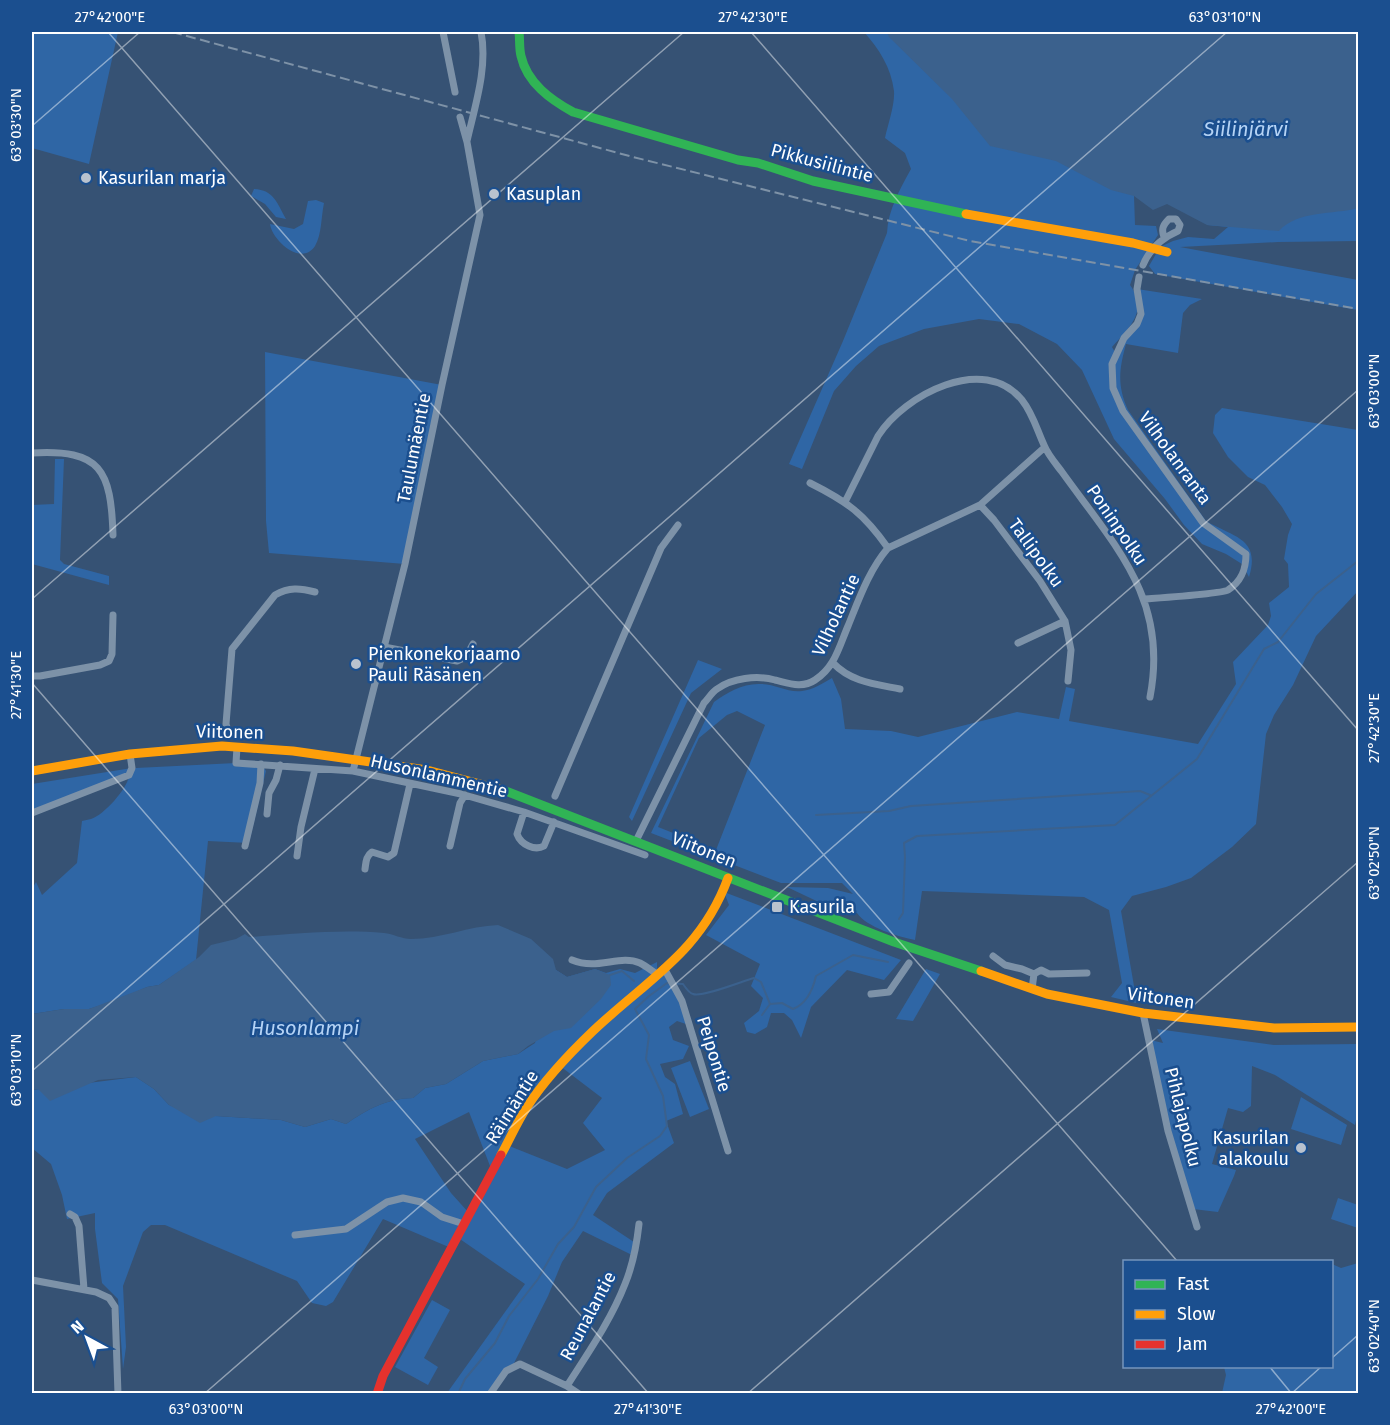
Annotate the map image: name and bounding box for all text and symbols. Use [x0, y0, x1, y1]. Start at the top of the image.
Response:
text: 27°42'00"E [75, 8, 145, 26]
text: 27°42'30"E [718, 8, 788, 26]
text: 63°03'10"N [1188, 8, 1262, 26]
text: 63°03'30"N [7, 88, 25, 162]
water label: Siilinjärvi [1203, 117, 1289, 141]
street label: Pikkusiilintie [768, 139, 876, 187]
place label: Kasurilan marja [98, 167, 226, 189]
marker: Kasurilan marja [79, 171, 93, 185]
place label: Kasuplan [506, 183, 581, 205]
marker: Kasuplan [487, 187, 501, 201]
text: 63°03'00"N [1365, 354, 1383, 428]
street label: Taulumäentie [393, 391, 435, 505]
street label: Vilholanranta [1134, 407, 1216, 509]
street label: Poninpolku [1082, 480, 1152, 570]
street label: Tallipolku [1004, 514, 1068, 592]
street label: Vilholantie [807, 570, 865, 660]
place label: Pienkonekorjaamo Pauli Räsänen [368, 643, 521, 686]
text: 27°41'30"E [7, 651, 25, 719]
marker: Pienkonekorjaamo Pauli Räsänen [349, 657, 363, 671]
text: 27°42'30"E [1365, 693, 1383, 763]
street label: Viitonen [196, 720, 264, 744]
street label: Husonlammentie [368, 750, 510, 802]
text: 63°02'50"N [1365, 826, 1383, 900]
street label: Viitonen [668, 827, 740, 873]
place label: Kasurila [789, 896, 855, 918]
marker: Kasurila [770, 900, 784, 914]
street label: Viitonen [1126, 982, 1196, 1014]
street label: Peipontie [692, 1014, 736, 1094]
water label: Husonlampi [251, 1016, 360, 1040]
text: 63°03'10"N [7, 1033, 25, 1107]
street label: Pihlajapolku [1160, 1065, 1206, 1169]
street label: Räimäntie [481, 1066, 543, 1148]
place label: Kasurilan alakoulu [1212, 1127, 1289, 1170]
marker: Kasurilan alakoulu [1294, 1141, 1308, 1155]
legend [1123, 1260, 1333, 1368]
street label: Reunalantie [555, 1268, 621, 1364]
text: Fast [1177, 1273, 1210, 1295]
text: 63°02'40"N [1365, 1299, 1383, 1373]
text: Slow [1177, 1303, 1216, 1325]
north arrow [57, 1308, 117, 1368]
text: N [67, 1316, 88, 1338]
text: Jam [1177, 1333, 1208, 1355]
text: 63°03'00"N [169, 1400, 243, 1418]
text: 27°41'30"E [614, 1400, 682, 1418]
text: 27°42'00"E [1256, 1400, 1326, 1418]

